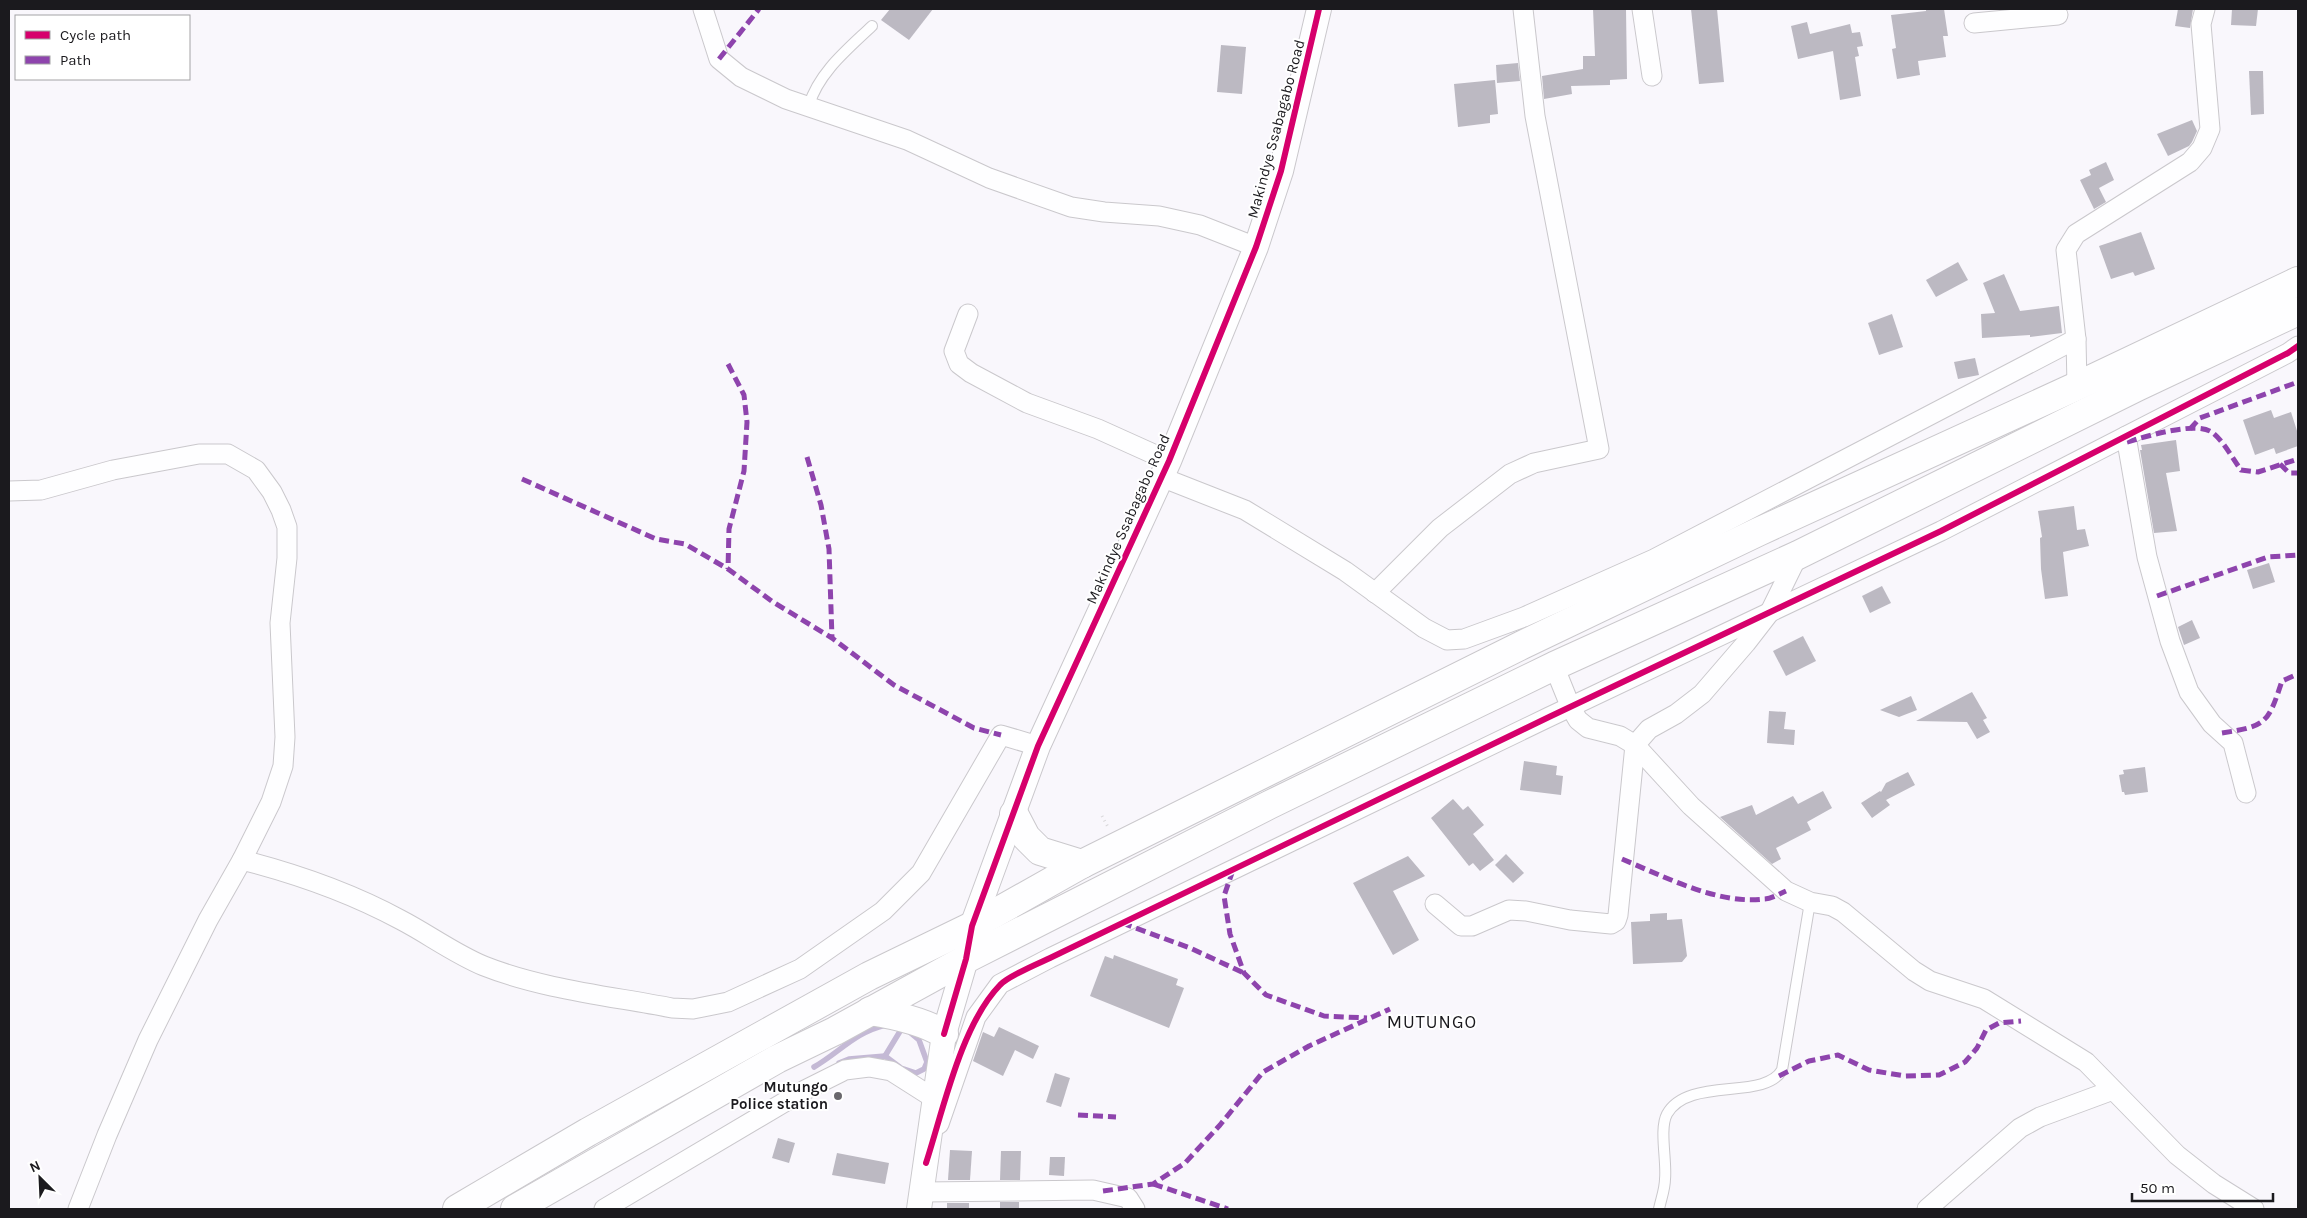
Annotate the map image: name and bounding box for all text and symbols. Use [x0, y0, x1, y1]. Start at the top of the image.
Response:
legend [15, 15, 190, 80]
text: Cycle path [60, 26, 131, 44]
street label: Makindye Ssabagabo Road [1243, 38, 1309, 220]
text: Path [60, 51, 91, 69]
street label: Makindye Ssabagabo Road [1082, 431, 1174, 607]
district label: MUTUNGO [1387, 1011, 1477, 1033]
place label: Mutungo Police station [730, 1078, 828, 1113]
marker: Mutungo Police station [832, 1090, 844, 1102]
north arrow [15, 1153, 65, 1203]
text: N [27, 1157, 43, 1176]
scale bar [2132, 1170, 2273, 1202]
text: 50 m [2140, 1179, 2175, 1197]

